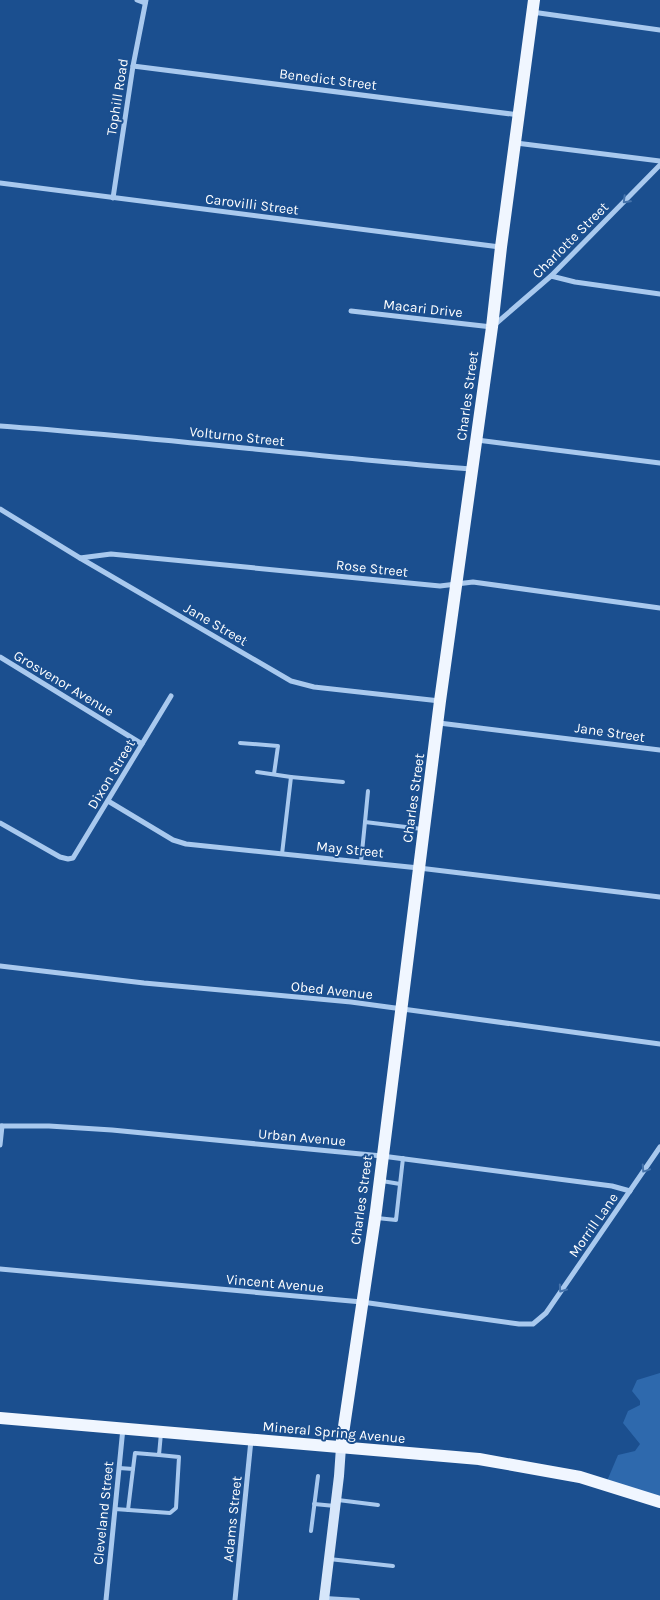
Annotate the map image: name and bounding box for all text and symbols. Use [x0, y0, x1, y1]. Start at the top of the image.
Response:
street label: Tophill Road [103, 57, 132, 137]
street label: Benedict Street [278, 65, 378, 94]
street label: Carovilli Street [204, 190, 300, 219]
one-way arrow [623, 194, 632, 203]
street label: Charlotte Street [529, 199, 612, 282]
street label: Macari Drive [382, 296, 464, 321]
street label: Charles Street [453, 350, 482, 442]
street label: Volturno Street [188, 423, 285, 450]
street label: Rose Street [335, 556, 409, 581]
street label: Jane Street [181, 599, 251, 649]
street label: Grosvenor Avenue [11, 647, 117, 720]
street label: Jane Street [574, 719, 646, 746]
street label: Dixon Street [84, 736, 139, 812]
street label: Charles Street [399, 752, 428, 844]
street label: May Street [315, 837, 385, 861]
street label: Obed Avenue [290, 978, 374, 1003]
street label: Urban Avenue [257, 1125, 347, 1150]
street label: Charles Street [347, 1154, 376, 1246]
one-way arrow [642, 1164, 651, 1173]
street label: Morrill Lane [565, 1190, 622, 1261]
street label: Vincent Avenue [225, 1271, 325, 1296]
one-way arrow [559, 1283, 568, 1293]
street label: Mineral Spring Avenue [262, 1418, 406, 1447]
street label: Cleveland Street [90, 1460, 117, 1566]
street label: Adams Street [220, 1475, 245, 1563]

